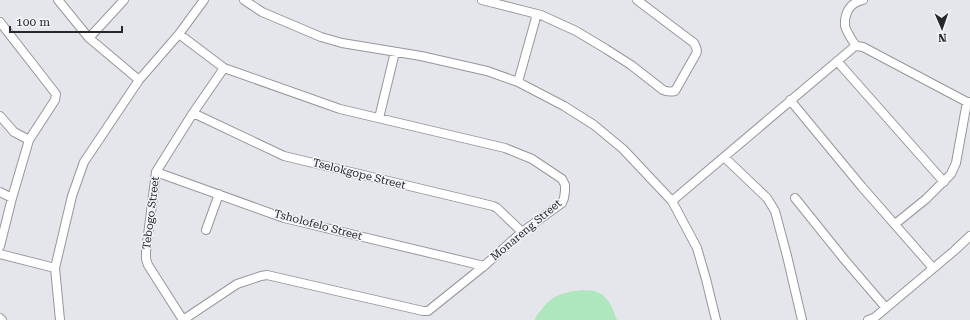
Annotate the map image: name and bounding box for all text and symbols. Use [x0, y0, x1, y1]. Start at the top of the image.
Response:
scale bar [10, 8, 122, 34]
north arrow [922, 8, 962, 48]
text: 100 m [16, 15, 50, 29]
text: N [937, 31, 947, 44]
street label: Tselokgope Street [311, 156, 407, 192]
street label: Tebogo Street [140, 176, 162, 250]
street label: Monareng Street [488, 197, 564, 263]
street label: Tsholofelo Street [273, 207, 363, 243]

